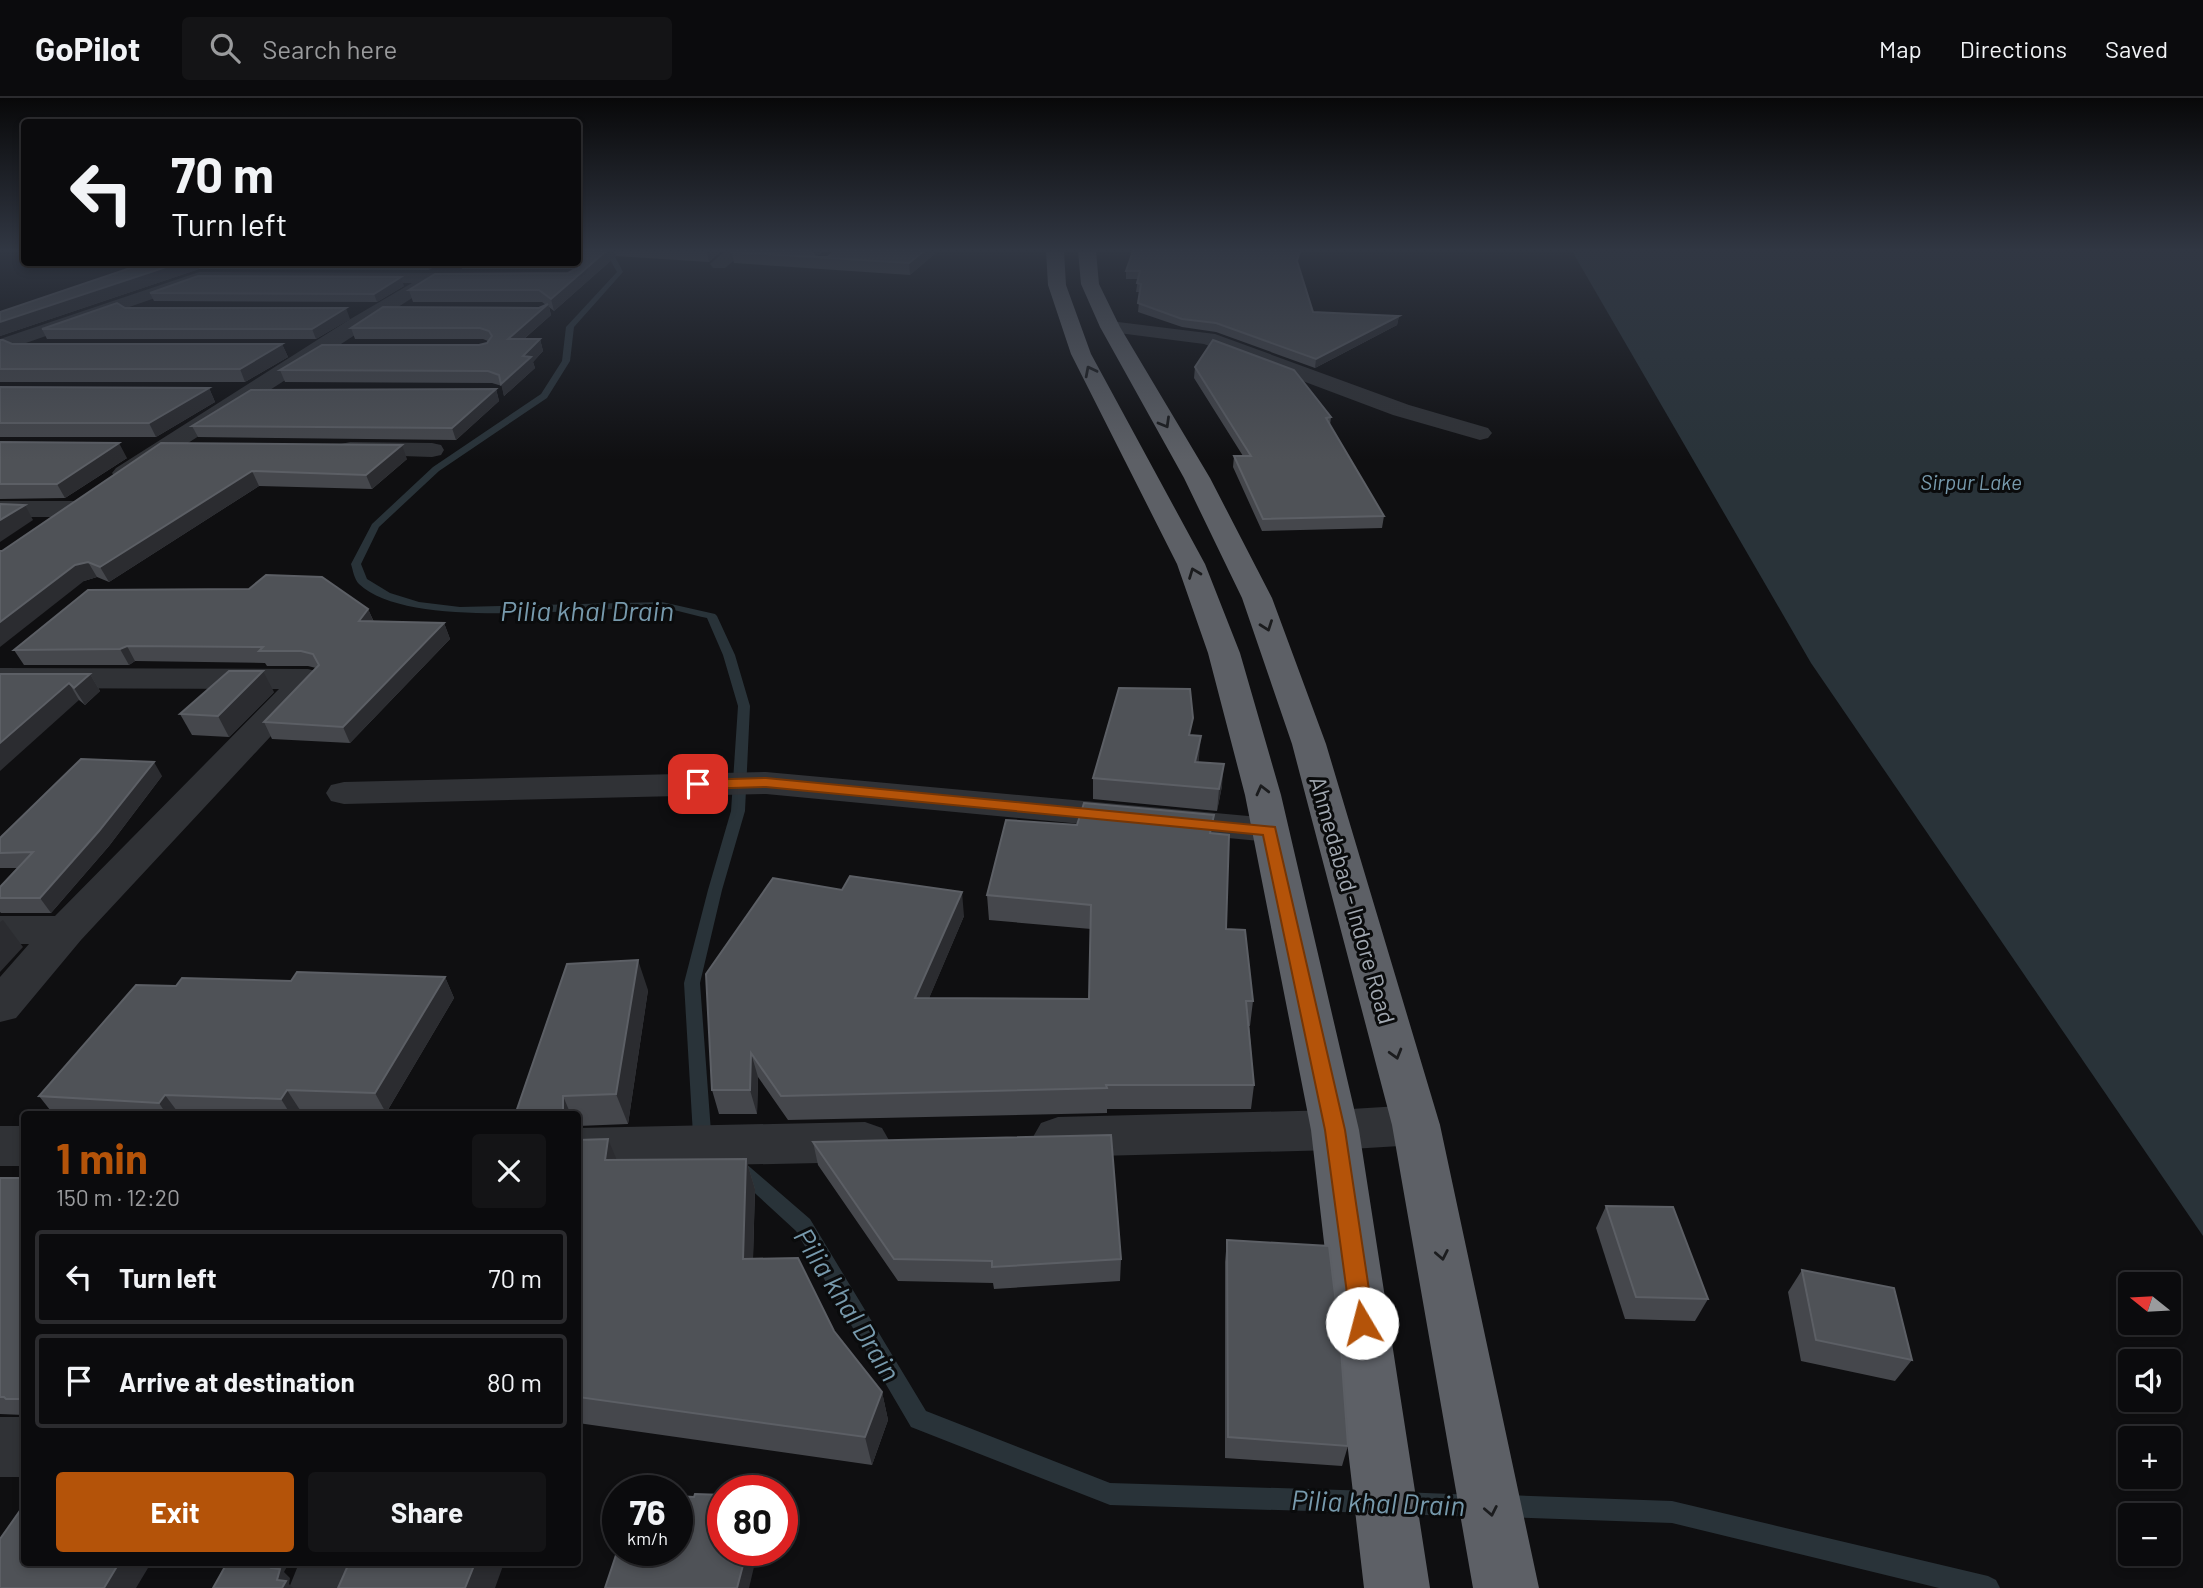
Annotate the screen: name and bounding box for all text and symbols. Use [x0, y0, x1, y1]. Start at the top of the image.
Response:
search box [182, 17, 672, 80]
text: GoPilot [35, 28, 140, 68]
icon: search [206, 29, 244, 67]
text: Search here [262, 33, 397, 64]
text: Map [1879, 34, 1922, 63]
text: Directions [1960, 34, 2067, 63]
text: Saved [2105, 34, 2168, 63]
text: 70 m [171, 144, 274, 203]
icon: left [56, 147, 147, 238]
text: Turn left [171, 204, 288, 242]
one-way arrow [1085, 366, 1098, 378]
one-way arrow [1156, 415, 1169, 428]
water label: Sirpur Lake [1920, 469, 2022, 494]
one-way arrow [1189, 568, 1203, 580]
water label: Pilia khal Drain [500, 593, 674, 627]
one-way arrow [1258, 619, 1272, 631]
pin [668, 754, 728, 814]
icon: arrive [679, 765, 717, 803]
street label: Ahmedabad - Indore Road [1304, 773, 1402, 1027]
one-way arrow [1256, 785, 1270, 797]
one-way arrow [1388, 1048, 1403, 1060]
text: 1 min [56, 1132, 148, 1182]
button: close [472, 1134, 546, 1208]
text: 150 m · 12:20 [56, 1183, 180, 1211]
water label: Pilia khal Drain [788, 1221, 908, 1387]
one-way arrow [1434, 1249, 1449, 1261]
icon: left [60, 1258, 98, 1296]
text: Turn left [119, 1262, 217, 1293]
text: 70 m [488, 1262, 542, 1293]
north arrow [2118, 1272, 2180, 1335]
map controls [2118, 1272, 2181, 1566]
position arrow [1325, 1286, 1399, 1360]
button: sound [2118, 1349, 2181, 1412]
icon: arrive [60, 1362, 98, 1400]
text: Arrive at destination [119, 1366, 355, 1397]
text: 80 m [487, 1366, 542, 1397]
button: + [2118, 1426, 2181, 1489]
button: Exit [56, 1472, 294, 1552]
button: Share [308, 1472, 546, 1552]
speed limit sign: 80 [707, 1475, 798, 1566]
water label: Pilia khal Drain [1290, 1482, 1466, 1522]
text: 76 [629, 1490, 666, 1532]
button: − [2118, 1503, 2181, 1566]
one-way arrow [1483, 1505, 1498, 1517]
text: km/h [627, 1527, 668, 1549]

